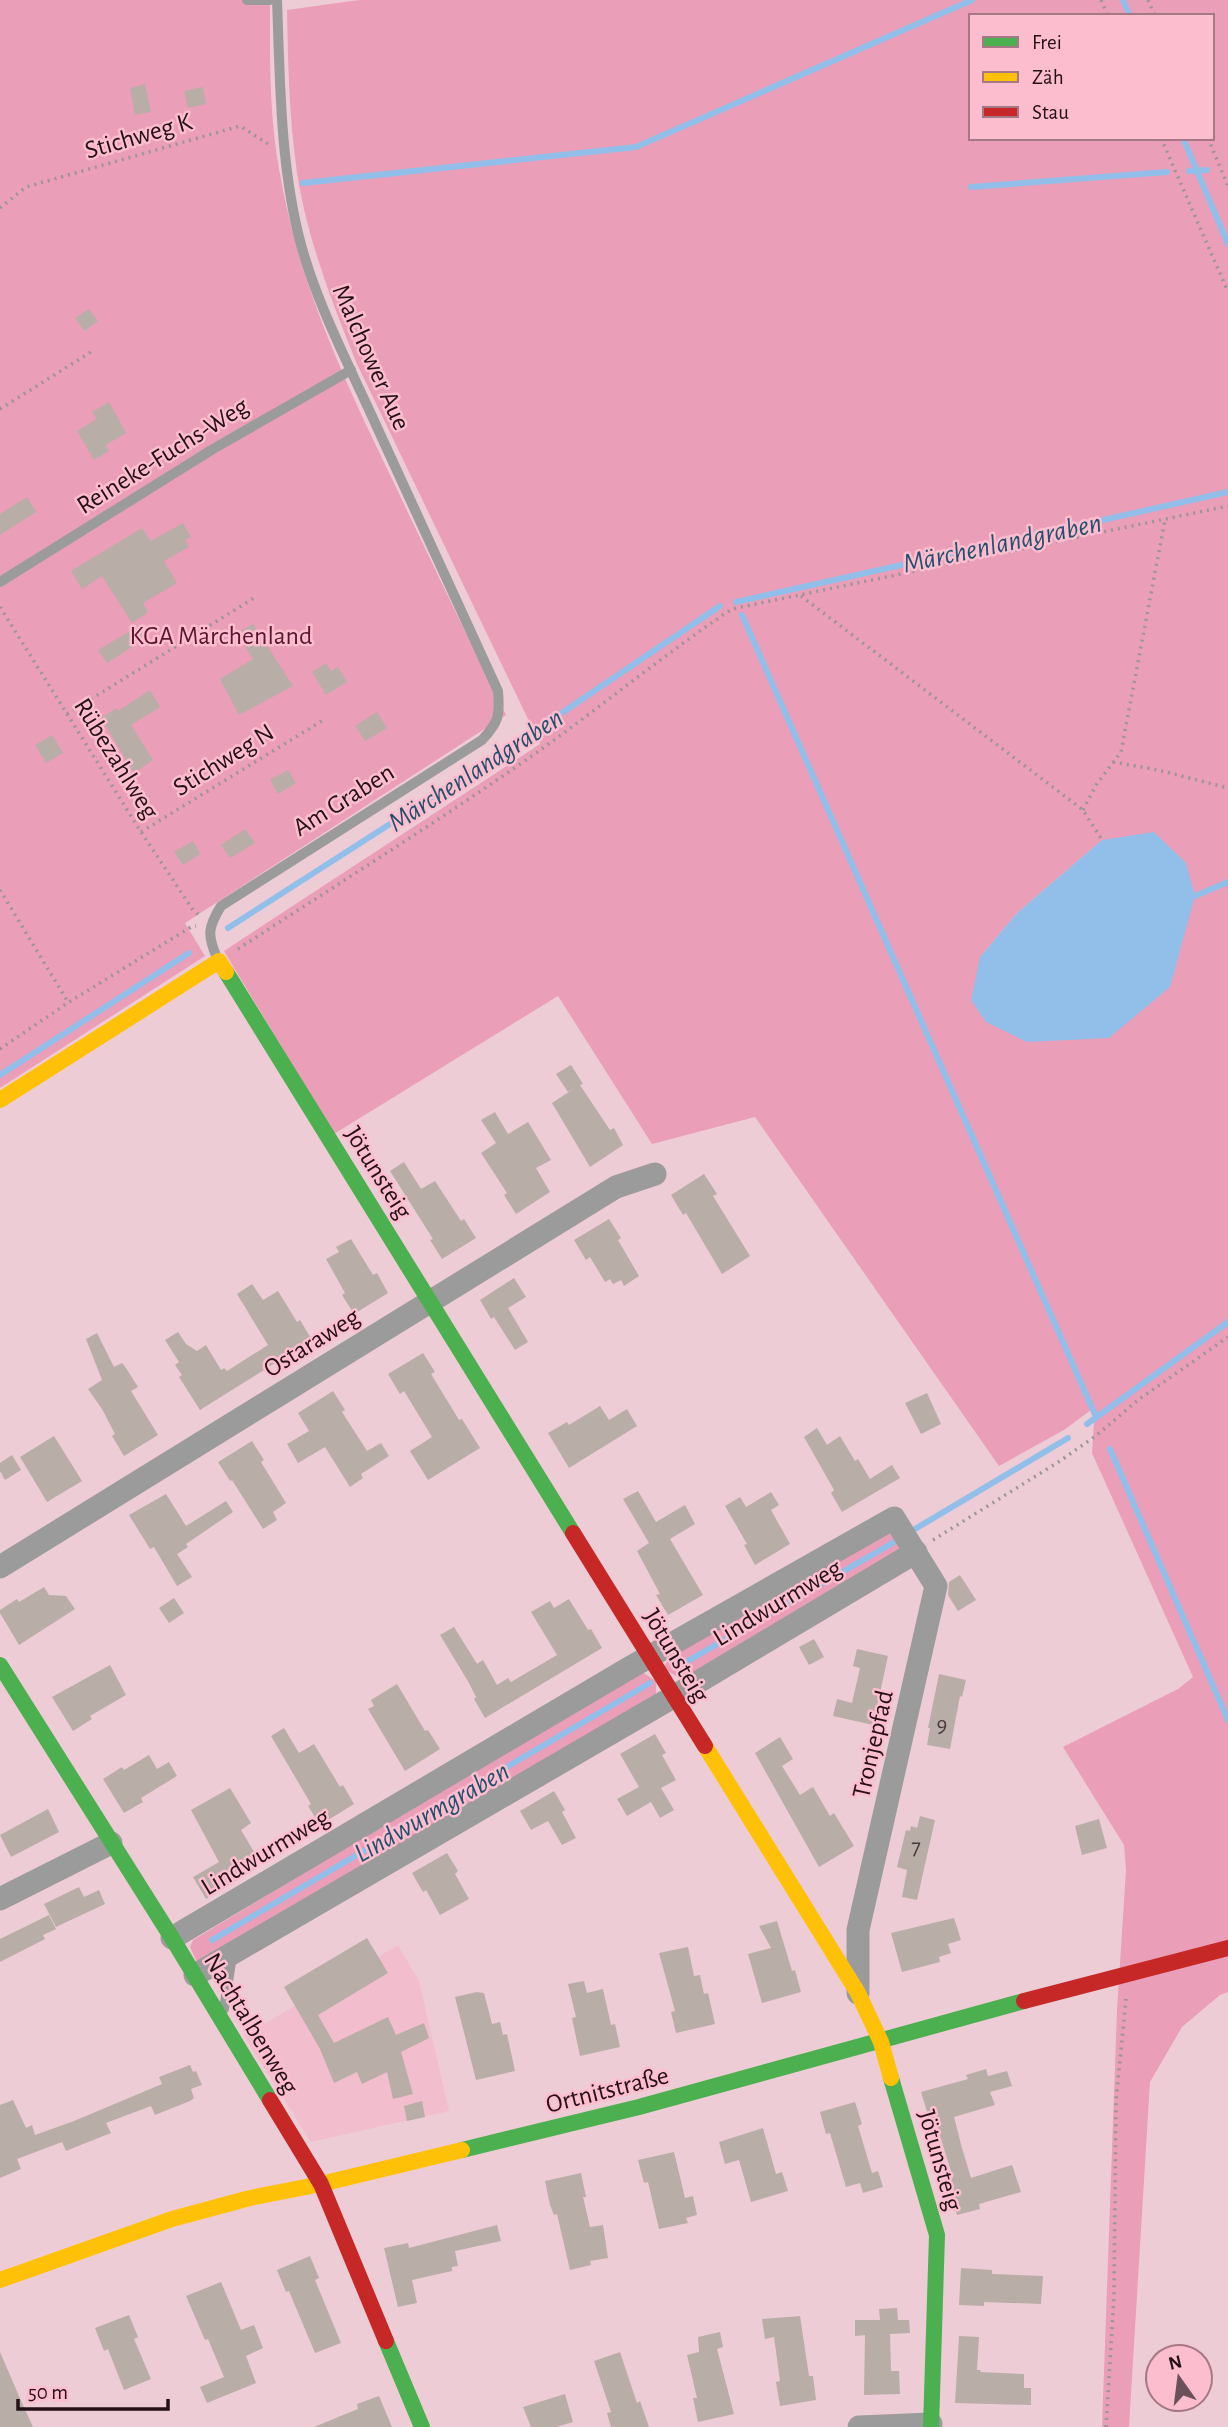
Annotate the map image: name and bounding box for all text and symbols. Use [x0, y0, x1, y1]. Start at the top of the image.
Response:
legend [969, 14, 1214, 140]
text: Frei [1032, 32, 1062, 53]
text: Zäh [1032, 67, 1064, 88]
text: Stau [1032, 102, 1069, 123]
street label: Stichweg K [82, 108, 195, 164]
street label: Malchower Aue [327, 281, 415, 434]
street label: Reineke-Fuchs-Weg [72, 393, 253, 519]
water label: Märchenlandgraben [901, 509, 1104, 579]
park label: KGA Märchenland [130, 623, 312, 649]
street label: Rübezahlweg [69, 694, 164, 824]
water label: Märchenlandgraben [384, 704, 569, 838]
street label: Stichweg N [169, 719, 279, 801]
street label: Am Graben [288, 759, 399, 841]
street label: Jötunsteig [340, 1122, 417, 1224]
street label: Ostaraweg [259, 1303, 364, 1382]
street label: Lindwurmweg [709, 1554, 847, 1651]
street label: Jötunsteig [638, 1604, 714, 1707]
street label: Tronjepfad [848, 1688, 898, 1801]
house number: 9 [937, 1714, 947, 1737]
water label: Lindwurmgraben [350, 1757, 514, 1868]
street label: Lindwurmweg [197, 1803, 335, 1900]
house number: 7 [911, 1836, 921, 1859]
street label: Nachtalbenweg [199, 1949, 303, 2099]
street label: Ortnitstraße [543, 2062, 671, 2118]
street label: Jötunsteig [913, 2107, 967, 2214]
north arrow [1144, 2343, 1214, 2413]
text: N [1167, 2352, 1184, 2374]
scale bar [18, 2368, 168, 2412]
text: 50 m [28, 2382, 68, 2403]

